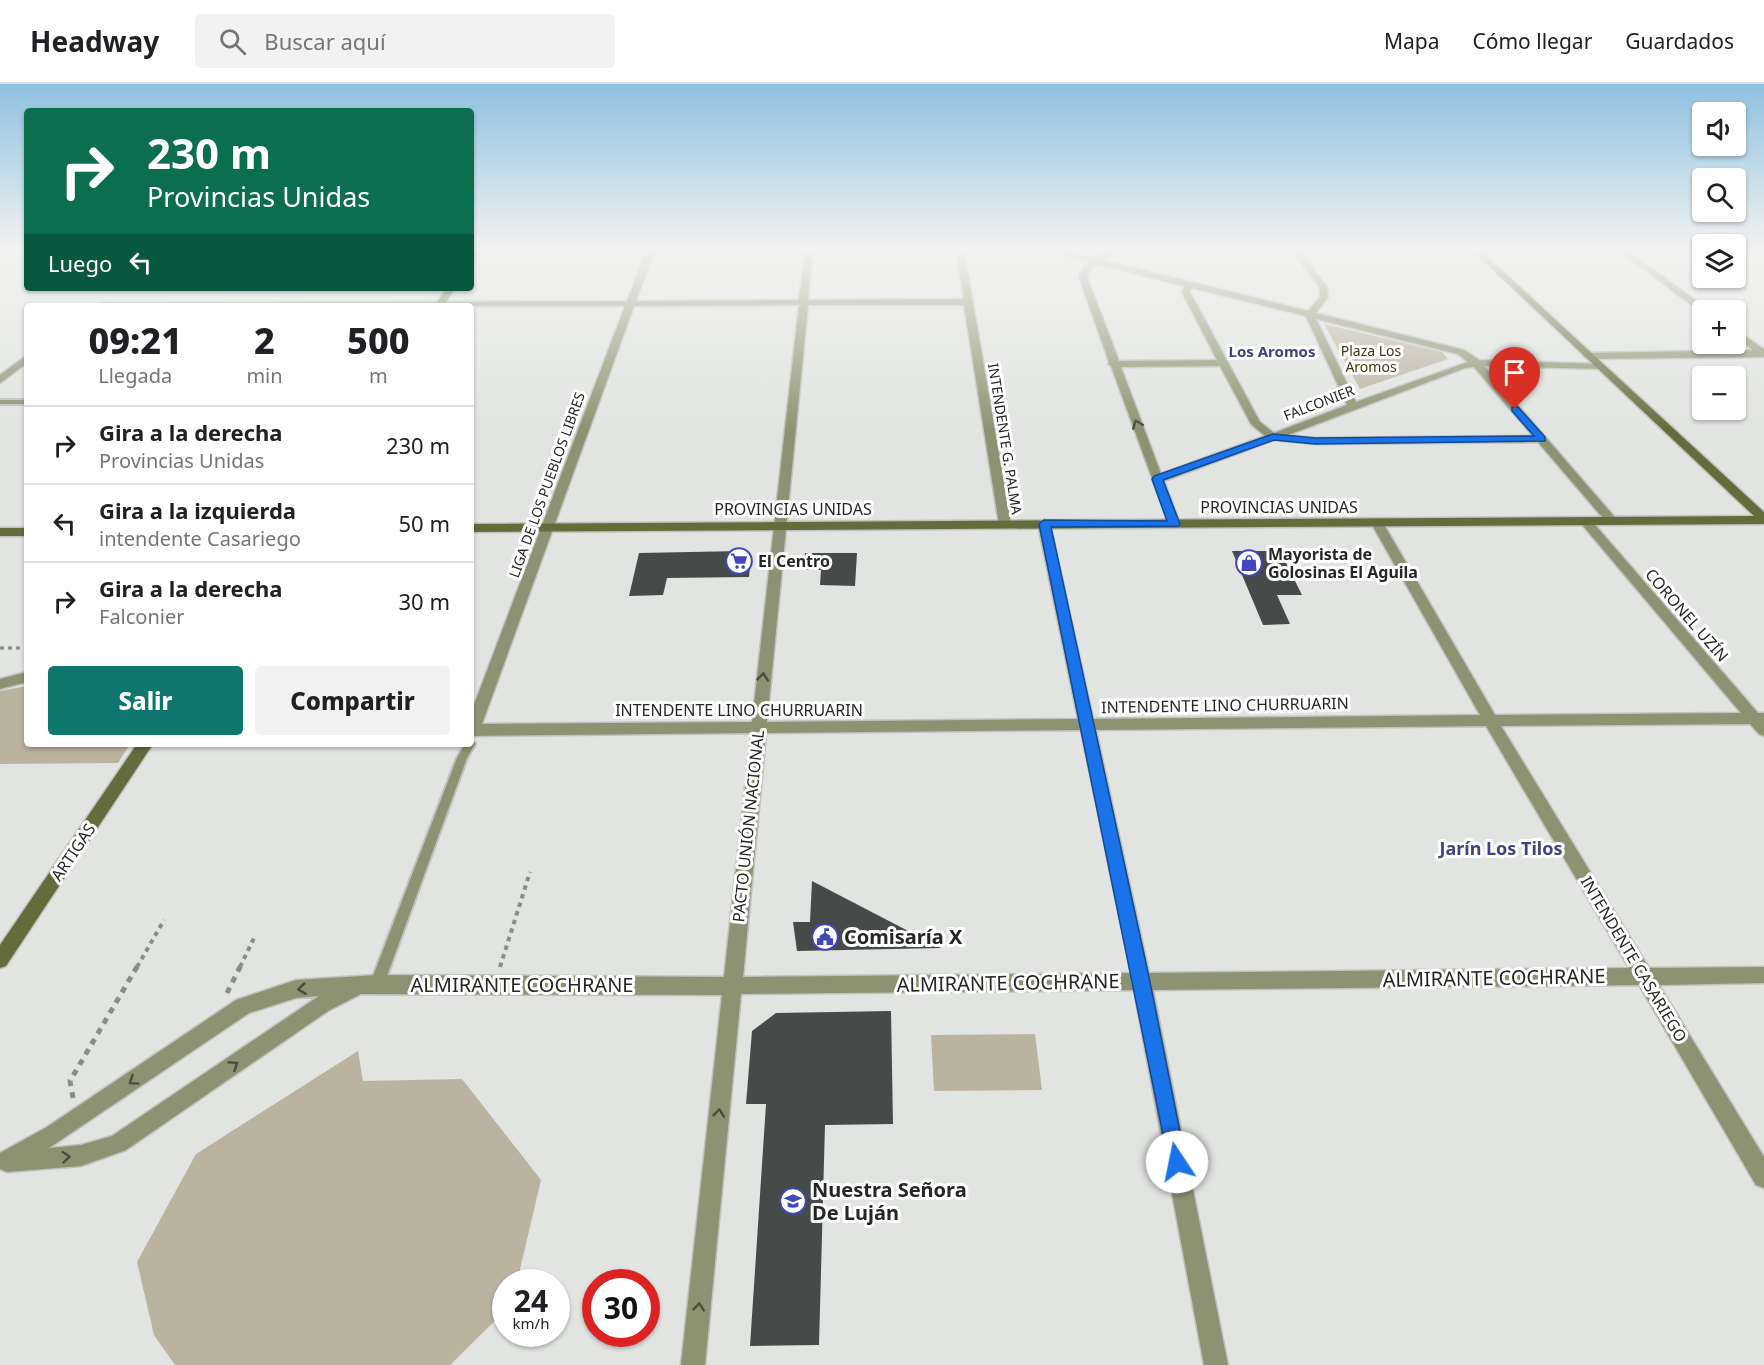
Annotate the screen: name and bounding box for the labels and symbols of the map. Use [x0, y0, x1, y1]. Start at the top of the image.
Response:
district label: Los Aromos [1229, 341, 1315, 361]
park label: Plaza Los Aromos [1341, 341, 1402, 376]
pin [1489, 347, 1540, 409]
street label: INTENDENTE G. PALMA [984, 362, 1027, 516]
street label: FALCONIER [1281, 380, 1357, 425]
street label: LIGA DE LOS PUEBLOS LIBRES [504, 389, 589, 580]
one-way arrow [1131, 419, 1144, 430]
street label: PROVINCIAS UNIDAS [1200, 496, 1358, 518]
street label: PROVINCIAS UNIDAS [714, 498, 872, 520]
place label: Mayorista de Golosinas El Aguila [1268, 543, 1418, 583]
supermarket icon: El Centro [724, 546, 754, 576]
shop icon: Mayorista de Golosinas El Aguila [1234, 548, 1264, 578]
place label: El Centro [758, 550, 830, 572]
street label: CORONEL UZÍN [1640, 564, 1734, 666]
one-way arrow [756, 672, 769, 681]
street label: INTENDENTE LINO CHURRUARIN [1101, 692, 1349, 718]
street label: INTENDENTE LINO CHURRUARIN [615, 699, 863, 721]
street label: PACTO UNIÓN NACIONAL [727, 729, 769, 923]
street label: ARTIGAS [46, 819, 100, 885]
district label: Jarín Los Tilos [1438, 836, 1563, 860]
street label: INTENDENTE CASARIEGO [1576, 872, 1692, 1046]
public building icon: Comisaría X [810, 922, 840, 952]
place label: Comisaría X [844, 923, 963, 950]
street label: ALMIRANTE COCHRANE [1382, 962, 1606, 993]
street label: ALMIRANTE COCHRANE [896, 967, 1120, 998]
street label: ALMIRANTE COCHRANE [411, 971, 633, 998]
one-way arrow [297, 983, 307, 995]
one-way arrow [227, 1061, 238, 1072]
one-way arrow [128, 1074, 139, 1085]
one-way arrow [712, 1108, 725, 1117]
position arrow [1145, 1130, 1209, 1194]
one-way arrow [61, 1151, 70, 1164]
place label: Nuestra Señora De Luján [812, 1176, 967, 1226]
school or university icon: Nuestra Señora De Luján [778, 1186, 808, 1216]
speed limit sign: 30 [582, 1269, 660, 1347]
one-way arrow [692, 1302, 705, 1311]

